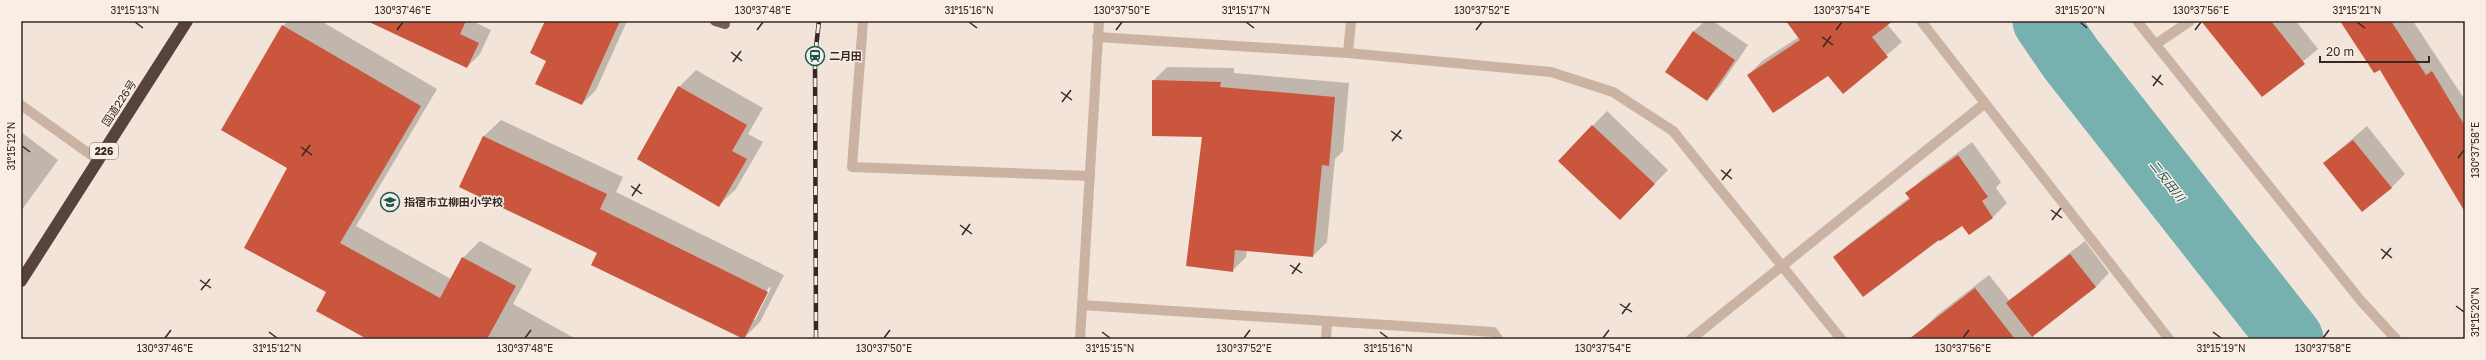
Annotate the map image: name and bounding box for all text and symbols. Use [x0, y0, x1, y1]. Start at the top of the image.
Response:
text: 31°15'13"N [111, 4, 159, 16]
text: 130°37'46"E [375, 4, 431, 16]
text: 130°37'48"E [735, 4, 791, 16]
text: 31°15'16"N [944, 4, 994, 16]
text: 130°37'50"E [1094, 4, 1150, 16]
text: 31°15'17"N [1222, 4, 1270, 16]
text: 130°37'52"E [1454, 4, 1510, 16]
text: 130°37'54"E [1814, 4, 1870, 16]
text: 31°15'20"N [2055, 4, 2105, 16]
text: 130°37'56"E [2173, 4, 2229, 16]
text: 31°15'21"N [2333, 4, 2381, 16]
scale bar [2320, 38, 2429, 64]
text: 20 m [2326, 44, 2354, 59]
station icon: 二月田 [804, 45, 826, 67]
place label: 二月田 [829, 49, 862, 62]
street label: 国道226号 [99, 77, 138, 128]
text: 31°15'12"N [5, 122, 17, 170]
text: 130°37'58"E [2469, 122, 2481, 178]
road number: 226 [90, 143, 118, 159]
water label: 二反田川 [2147, 157, 2189, 206]
school or university icon: 指宿市立柳田小学校 [379, 191, 401, 213]
place label: 指宿市立柳田小学校 [404, 195, 503, 208]
text: 31°15'20"N [2469, 287, 2481, 337]
text: 130°37'46"E [137, 342, 193, 354]
text: 31°15'12"N [253, 342, 301, 354]
text: 130°37'48"E [497, 342, 553, 354]
text: 130°37'50"E [856, 342, 912, 354]
text: 31°15'15"N [1086, 342, 1134, 354]
text: 130°37'52"E [1216, 342, 1272, 354]
text: 31°15'16"N [1363, 342, 1413, 354]
text: 130°37'54"E [1575, 342, 1631, 354]
text: 130°37'56"E [1935, 342, 1991, 354]
text: 31°15'19"N [2196, 342, 2246, 354]
text: 130°37'58"E [2295, 342, 2351, 354]

